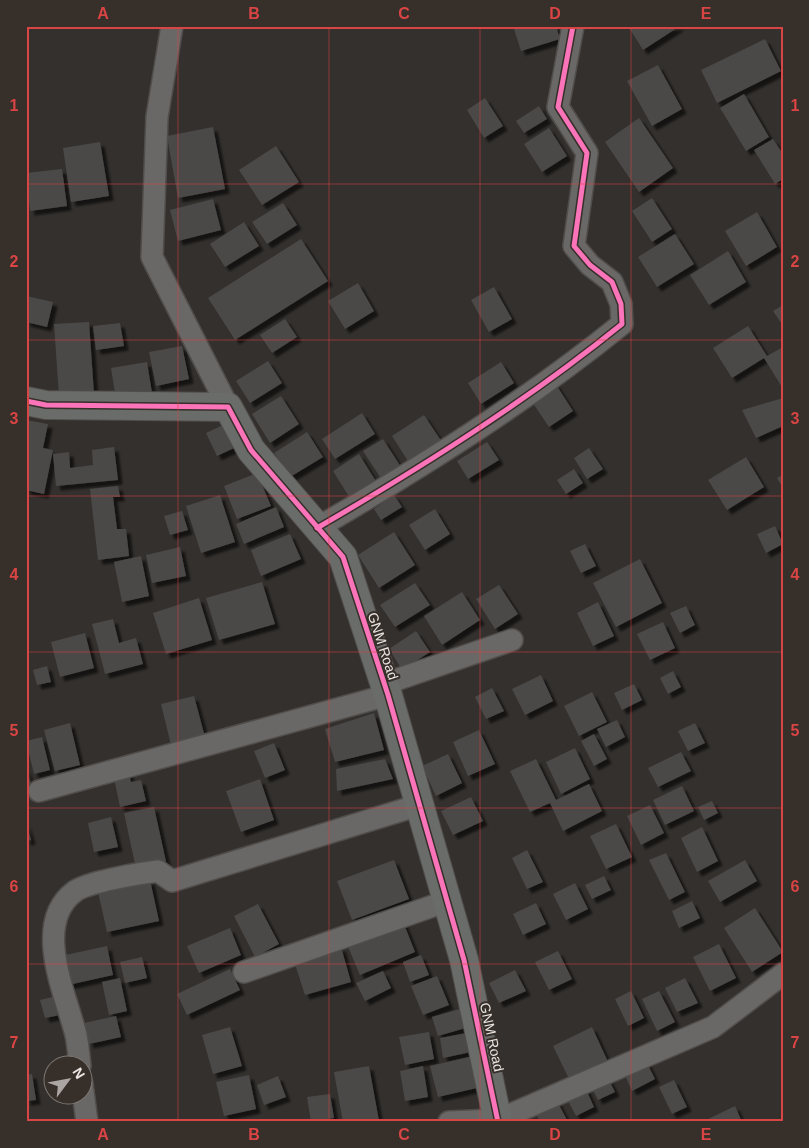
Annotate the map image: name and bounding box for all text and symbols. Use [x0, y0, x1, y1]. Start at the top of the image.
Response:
text: A [97, 5, 109, 22]
text: B [248, 5, 260, 22]
text: C [398, 5, 410, 22]
text: D [549, 5, 561, 22]
text: E [701, 5, 712, 22]
text: 1 [10, 97, 19, 114]
text: 1 [791, 97, 800, 114]
text: 2 [10, 253, 19, 270]
text: 2 [791, 253, 800, 270]
text: 3 [10, 410, 19, 427]
text: 3 [791, 410, 800, 427]
text: 4 [10, 566, 19, 583]
text: 4 [791, 566, 800, 583]
street label: GNM Road [365, 610, 401, 682]
text: 5 [10, 722, 19, 739]
text: 5 [791, 722, 800, 739]
text: 6 [10, 878, 19, 895]
text: 6 [791, 878, 800, 895]
street label: GNM Road [477, 1001, 507, 1073]
text: 7 [10, 1034, 19, 1051]
text: 7 [791, 1034, 800, 1051]
north arrow [42, 1056, 92, 1106]
text: N [70, 1065, 88, 1082]
text: A [97, 1126, 109, 1143]
text: B [248, 1126, 260, 1143]
text: C [398, 1126, 410, 1143]
text: D [549, 1126, 561, 1143]
text: E [701, 1126, 712, 1143]

